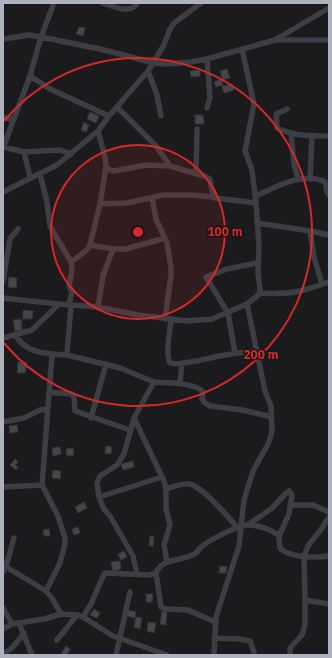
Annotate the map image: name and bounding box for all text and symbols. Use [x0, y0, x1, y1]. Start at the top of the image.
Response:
text: 100 m [207, 224, 243, 239]
centre of rings [131, 225, 145, 239]
text: 200 m [243, 347, 279, 362]

